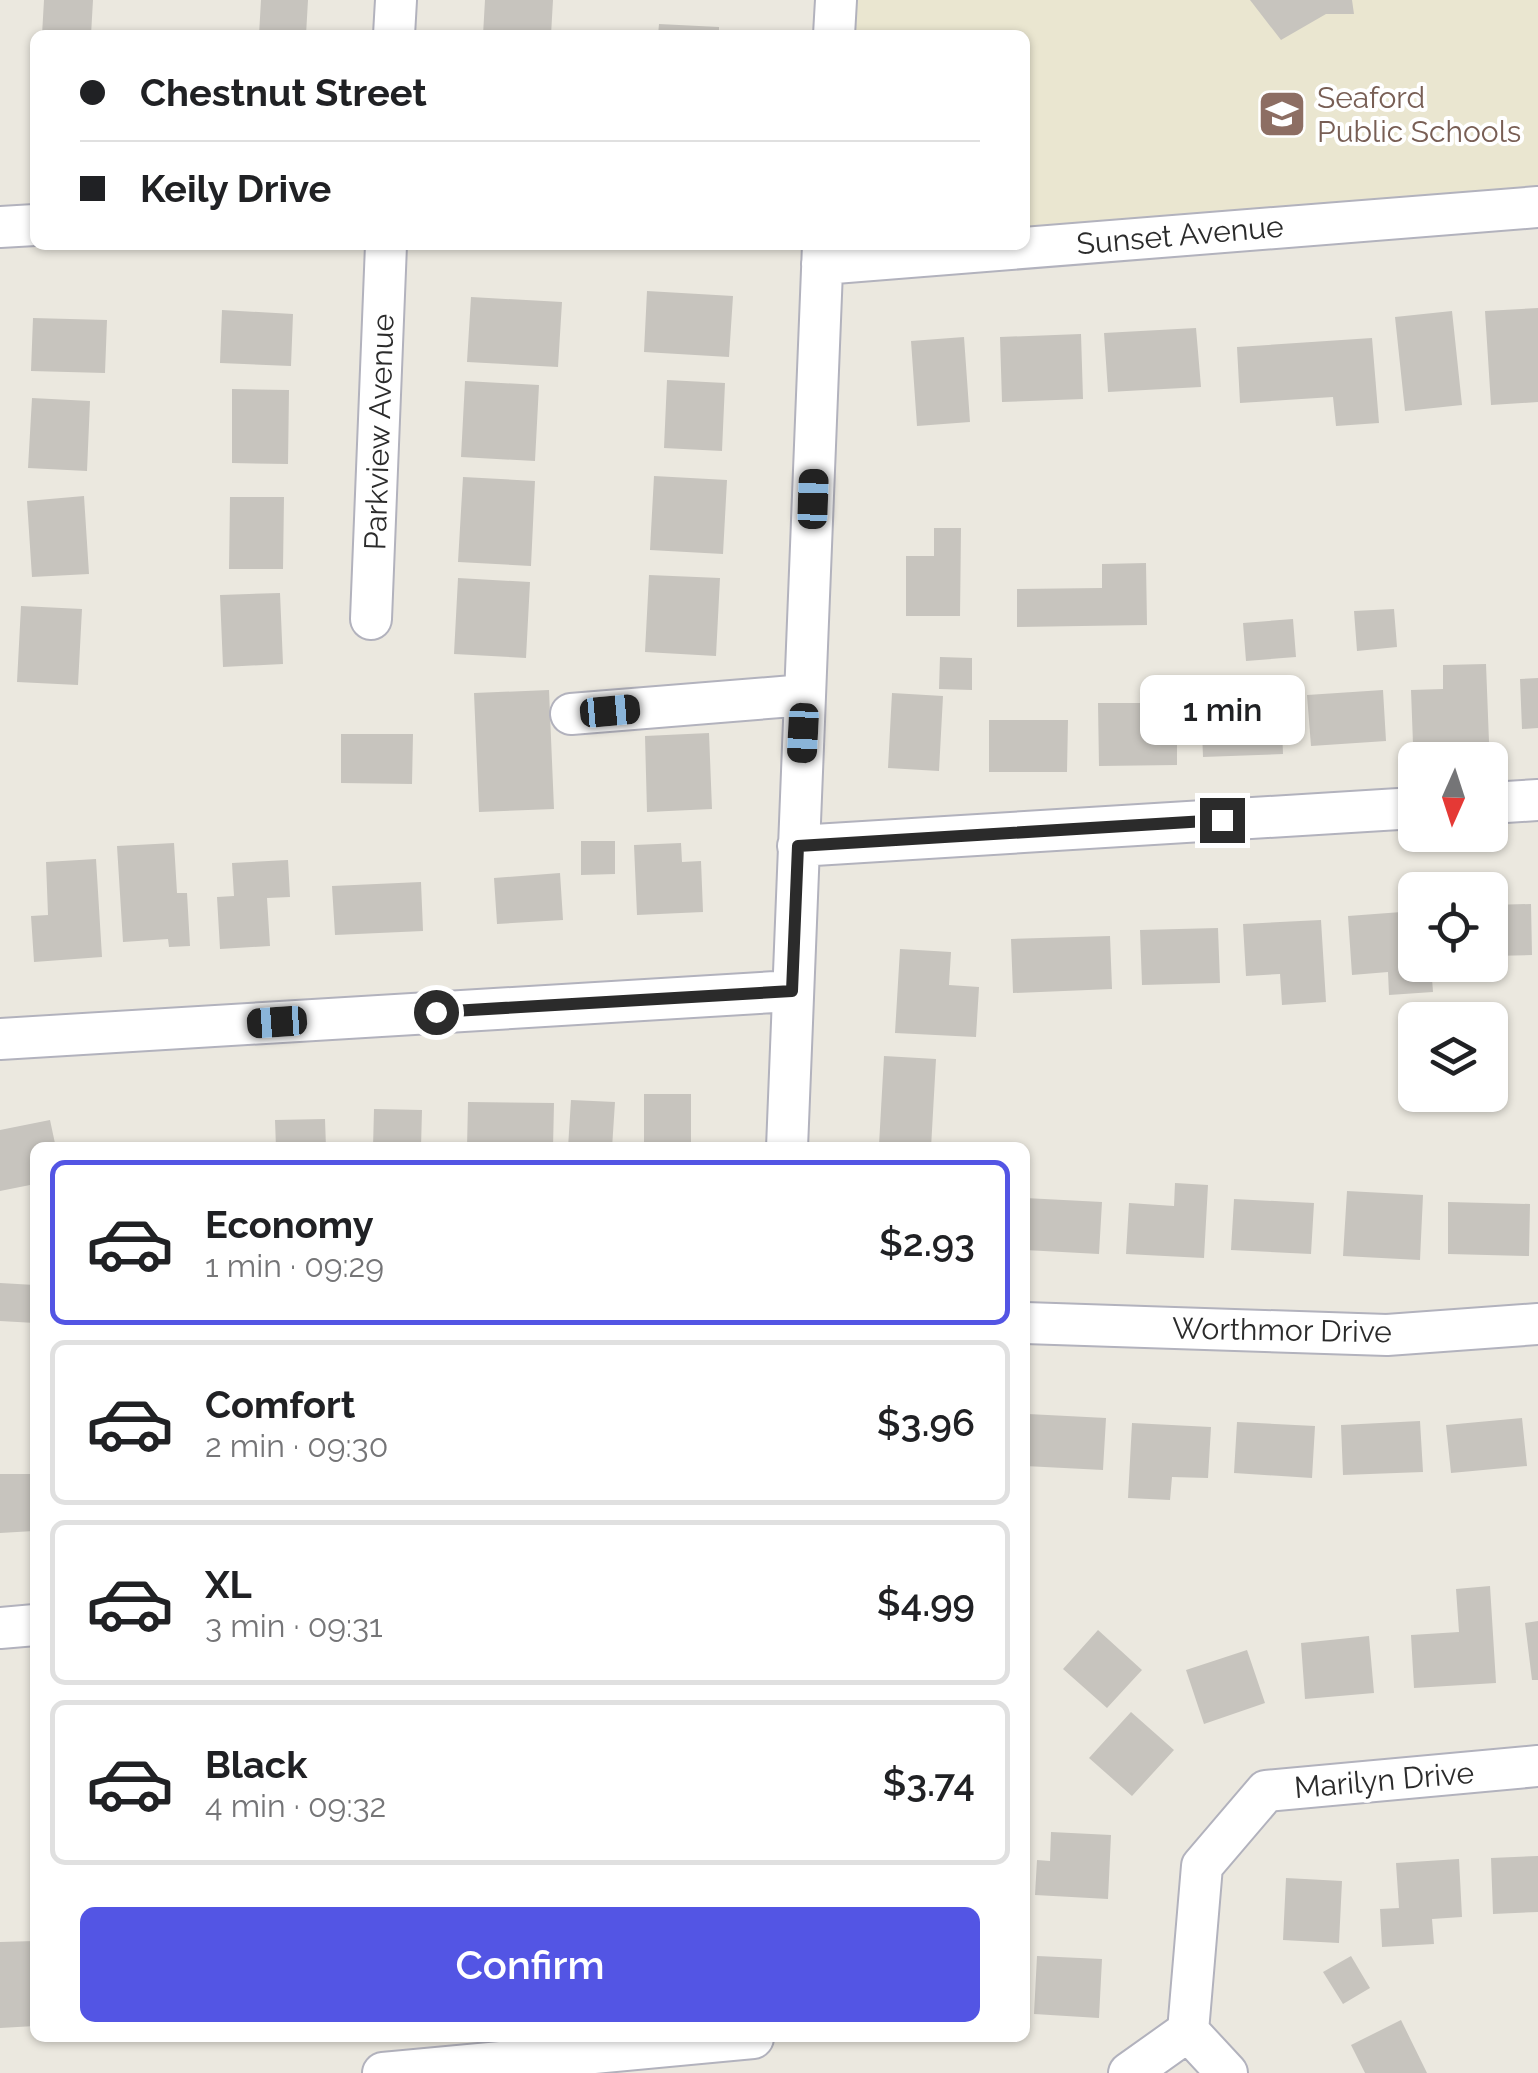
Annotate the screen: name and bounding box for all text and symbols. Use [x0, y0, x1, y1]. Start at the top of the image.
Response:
text: Chestnut Street [140, 70, 427, 115]
place label: Seaford Public Schools [1317, 80, 1521, 149]
school or university icon: Seaford Public Schools [1256, 88, 1308, 140]
text: Keily Drive [140, 166, 331, 211]
street label: Sunset Avenue [1075, 209, 1285, 261]
street label: Parkview Avenue [357, 313, 401, 551]
car [797, 468, 829, 530]
callout: 1 min [1140, 675, 1304, 745]
text: 1 min [1183, 691, 1262, 728]
car [579, 693, 641, 729]
car [786, 702, 820, 764]
north arrow [1398, 742, 1508, 852]
map controls [1398, 742, 1508, 1112]
route end [1200, 798, 1245, 843]
button: locate [1398, 872, 1508, 982]
route start [414, 990, 459, 1035]
button: layers [1398, 1002, 1508, 1112]
car [246, 1005, 308, 1039]
icon: car [85, 1198, 175, 1288]
text: Economy [205, 1202, 374, 1247]
text: $2.93 [879, 1220, 975, 1265]
text: 1 min · 09:29 [205, 1247, 384, 1284]
street label: Worthmor Drive [1172, 1311, 1392, 1349]
icon: car [85, 1378, 175, 1468]
text: Comfort [205, 1382, 355, 1427]
text: $3.96 [877, 1400, 975, 1445]
text: 2 min · 09:30 [205, 1427, 388, 1464]
icon: car [85, 1558, 175, 1648]
text: XL [205, 1562, 252, 1607]
text: $4.99 [877, 1580, 975, 1625]
text: 3 min · 09:31 [205, 1607, 383, 1644]
icon: car [85, 1738, 175, 1828]
text: Black [205, 1742, 307, 1787]
street label: Marilyn Drive [1293, 1755, 1475, 1805]
text: $3.74 [882, 1760, 975, 1805]
text: 4 min · 09:32 [205, 1787, 386, 1824]
button: Confirm [80, 1907, 980, 2022]

